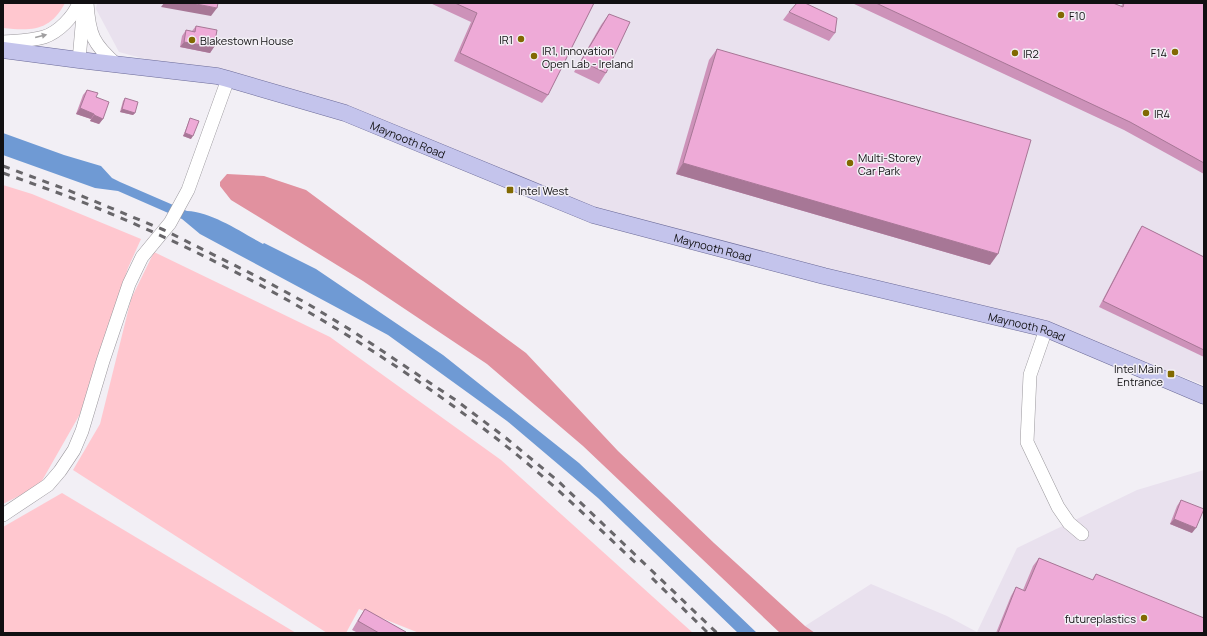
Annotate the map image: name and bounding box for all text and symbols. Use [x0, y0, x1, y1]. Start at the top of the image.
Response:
place label: F10 [1069, 8, 1086, 23]
marker: F10 [1056, 10, 1066, 20]
place label: IR1 [499, 32, 513, 47]
one-way arrow [35, 33, 48, 39]
place label: Blakestown House [200, 33, 294, 48]
marker: IR1 [516, 34, 526, 44]
marker: Blakestown House [187, 35, 197, 45]
place label: IR1, Innovation Open Lab - Ireland [542, 43, 633, 71]
place label: F14 [1151, 45, 1167, 60]
place label: IR2 [1023, 46, 1039, 61]
marker: F14 [1170, 47, 1180, 57]
marker: IR2 [1010, 48, 1020, 58]
marker: IR1, Innovation Open Lab - Ireland [529, 51, 539, 61]
place label: IR4 [1154, 106, 1170, 121]
marker: IR4 [1141, 108, 1151, 118]
street label: Maynooth Road [368, 117, 448, 161]
place label: Multi-Storey Car Park [858, 150, 922, 178]
marker: Multi-Storey Car Park [845, 158, 855, 168]
place label: Intel West [518, 183, 569, 198]
marker: Intel West [505, 185, 515, 195]
street label: Maynooth Road [672, 229, 753, 264]
street label: Maynooth Road [987, 308, 1068, 344]
place label: Intel Main Entrance [1114, 361, 1164, 389]
marker: Intel Main Entrance [1166, 369, 1176, 379]
place label: futureplastics [1065, 611, 1136, 626]
marker: futureplastics [1139, 613, 1149, 623]

